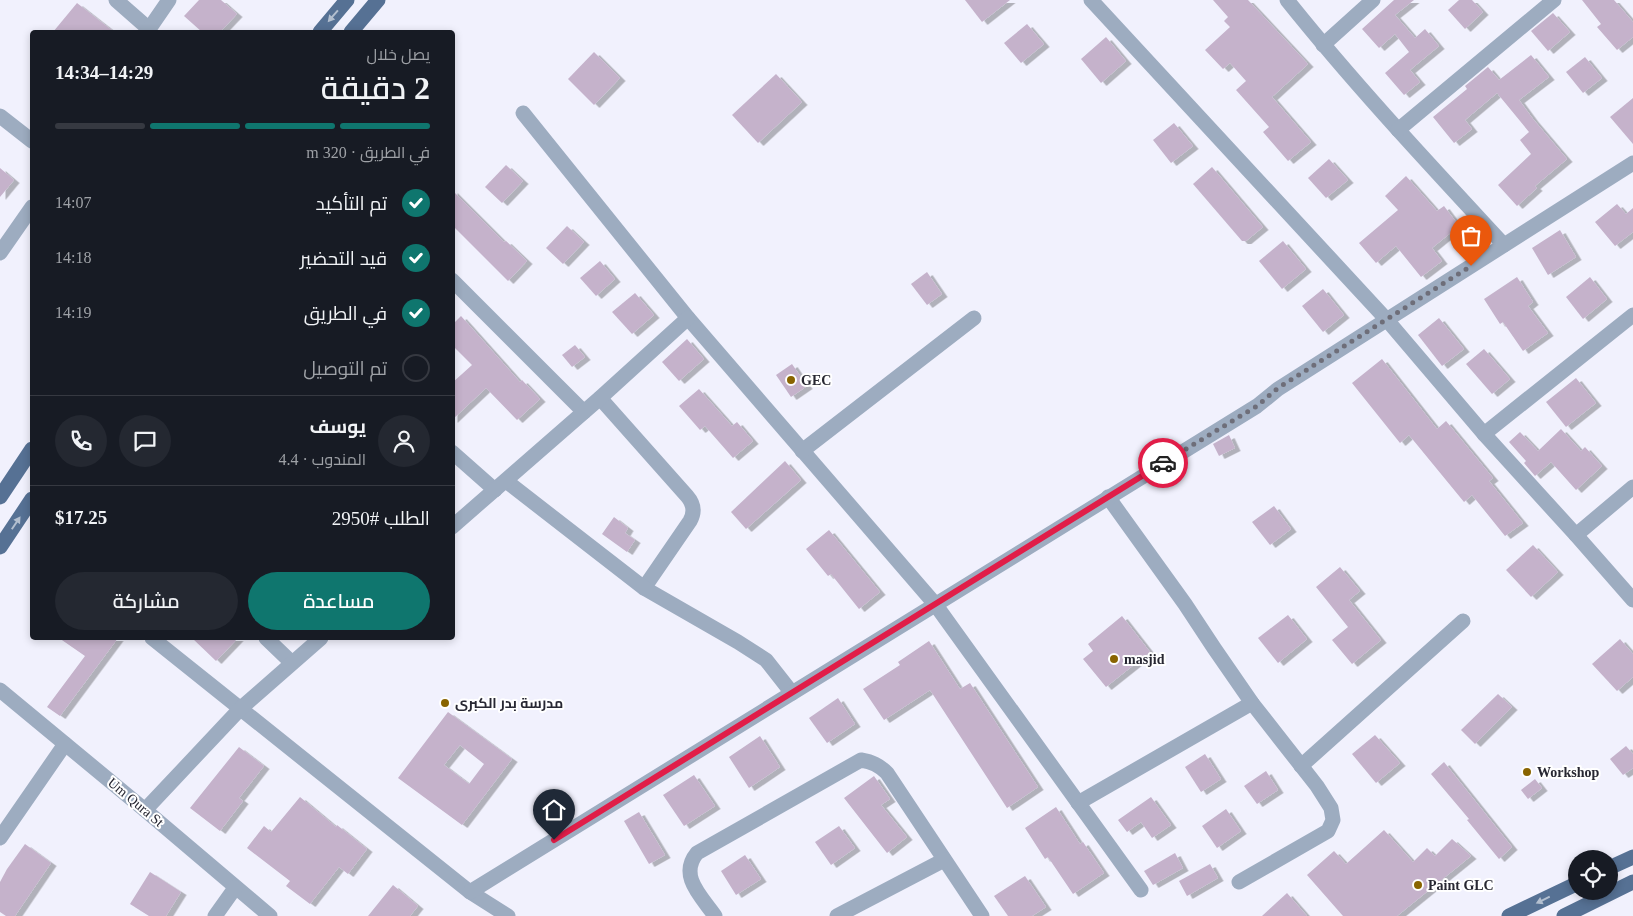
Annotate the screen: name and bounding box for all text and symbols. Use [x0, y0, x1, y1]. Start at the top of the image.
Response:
one-way arrow [327, 9, 338, 22]
text: يصل خلال [367, 46, 430, 63]
text: 14:29–14:34 [55, 62, 153, 83]
text: 2 دقيقة [321, 70, 430, 106]
text: في الطريق · 320 m [306, 144, 430, 161]
icon: check [402, 189, 430, 217]
text: تم التأكيد [316, 193, 387, 214]
text: 14:07 [55, 194, 91, 211]
pin [1450, 215, 1492, 266]
icon: bag [1457, 222, 1485, 250]
icon: check [402, 244, 430, 272]
text: قيد التحضير [300, 248, 387, 269]
text: 14:18 [55, 249, 91, 266]
icon: check [402, 299, 430, 327]
text: في الطريق [304, 303, 387, 324]
text: 14:19 [55, 304, 91, 321]
text: تم التوصيل [303, 358, 387, 379]
place label: GEC [801, 373, 831, 388]
marker: GEC [785, 374, 797, 386]
button: phone [55, 415, 107, 467]
button: chat [119, 415, 171, 467]
button: person [378, 415, 430, 467]
text: يوسف [310, 416, 366, 437]
courier [1138, 438, 1188, 488]
icon: car [1149, 449, 1177, 477]
text: المندوب · 4.4 [279, 451, 366, 468]
text: $17.25 [55, 507, 107, 528]
text: الطلب #2950 [332, 508, 430, 529]
one-way arrow [11, 517, 21, 530]
button: مشاركة [55, 572, 238, 630]
button: مساعدة [248, 572, 430, 630]
place label: masjid [1124, 652, 1165, 667]
marker: masjid [1108, 653, 1120, 665]
place label: مدرسة بدر الكبرى [455, 696, 563, 712]
marker: مدرسة بدر الكبرى [439, 697, 451, 709]
place label: Workshop [1537, 765, 1599, 780]
marker: Workshop [1521, 766, 1533, 778]
street label: Um Qura St [105, 775, 166, 830]
pin [533, 789, 575, 840]
icon: home [540, 796, 568, 824]
map controls [1568, 850, 1618, 900]
button: locate [1568, 850, 1618, 900]
place label: Paint GLC [1428, 878, 1494, 893]
marker: Paint GLC [1412, 879, 1424, 891]
one-way arrow [1536, 896, 1550, 904]

